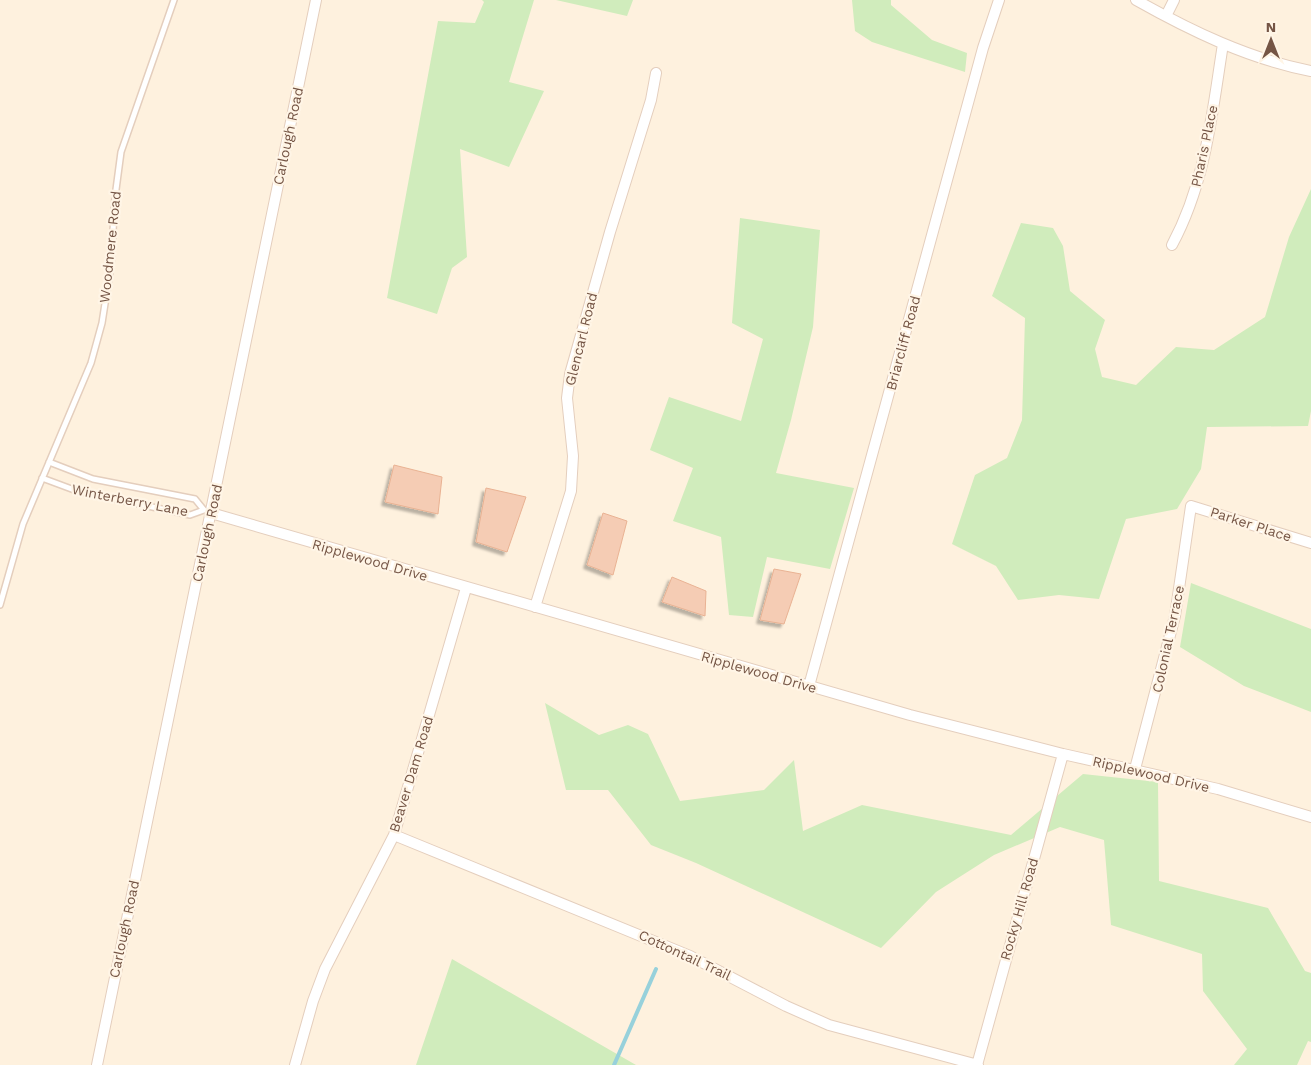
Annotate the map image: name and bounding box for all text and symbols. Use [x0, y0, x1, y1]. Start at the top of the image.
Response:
north arrow [1246, 15, 1296, 65]
text: N [1266, 19, 1276, 35]
street label: Carlough Road [270, 86, 306, 186]
street label: Pharis Place [1188, 104, 1220, 188]
street label: Woodmere Road [96, 190, 124, 304]
street label: Glencarl Road [562, 291, 600, 387]
street label: Briarcliff Road [883, 294, 923, 392]
street label: Winterberry Lane [70, 481, 190, 519]
street label: Carlough Road [189, 483, 225, 583]
street label: Parker Place [1208, 503, 1294, 545]
street label: Ripplewood Drive [310, 536, 430, 584]
street label: Colonial Terrace [1149, 584, 1187, 694]
street label: Ripplewood Drive [699, 648, 819, 696]
street label: Beaver Dam Road [386, 714, 436, 834]
street label: Ripplewood Drive [1091, 753, 1211, 795]
street label: Rocky Hill Road [997, 856, 1041, 962]
street label: Carlough Road [106, 879, 142, 979]
street label: Cottontail Trail [636, 927, 734, 984]

